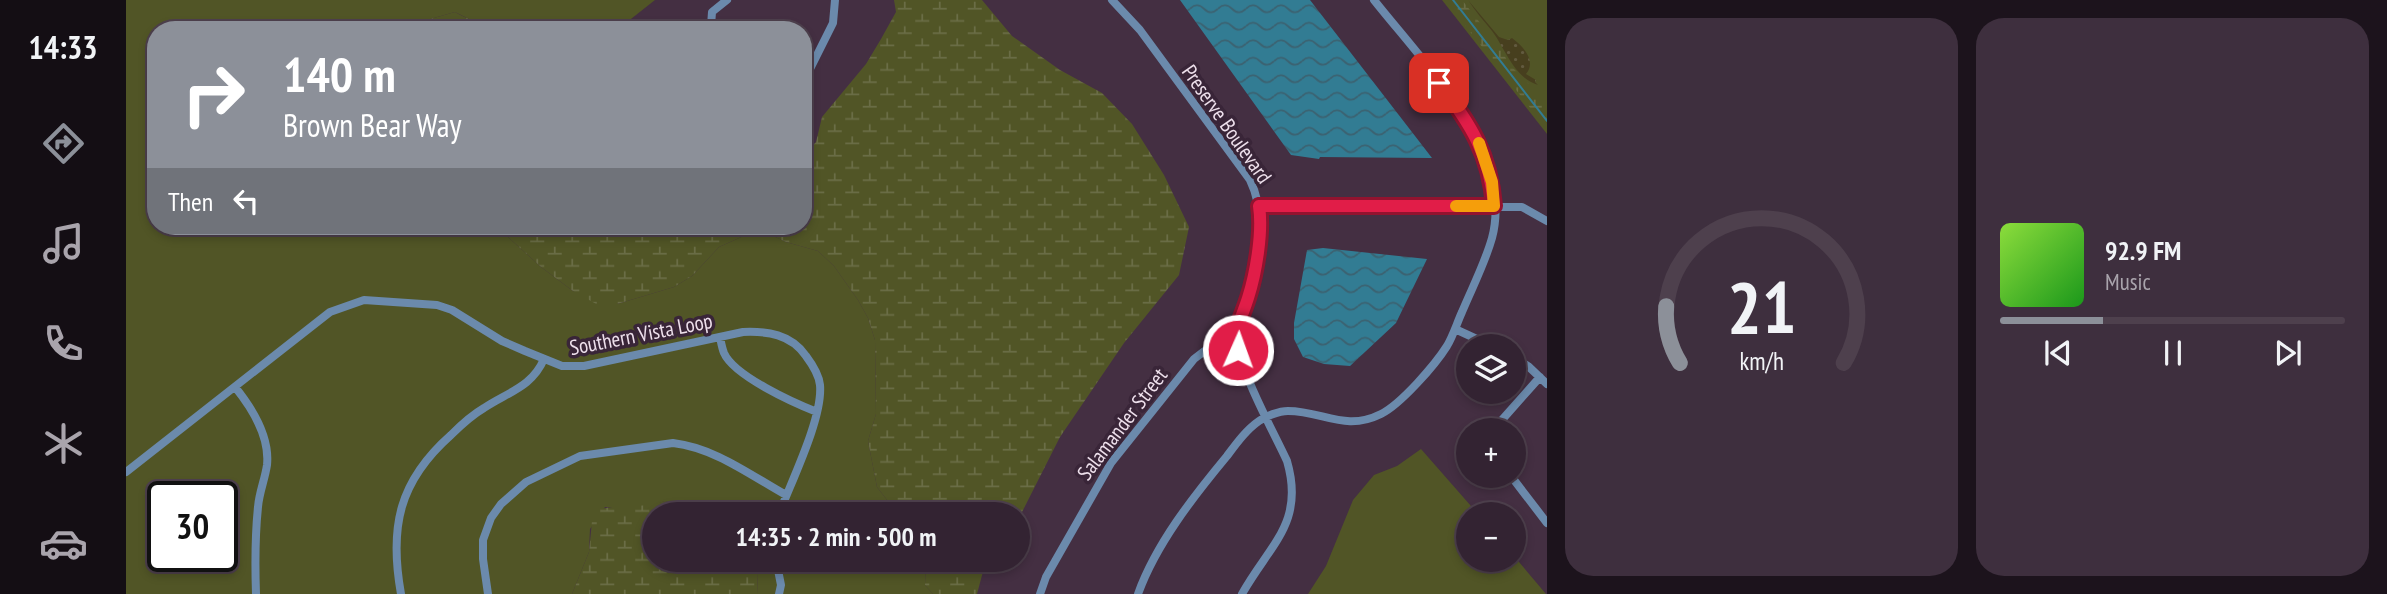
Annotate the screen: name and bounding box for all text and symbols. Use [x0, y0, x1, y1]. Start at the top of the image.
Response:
text: 14:33 [28, 26, 98, 68]
text: 140 m [283, 42, 396, 106]
icon: right [168, 49, 259, 140]
pin [1409, 53, 1469, 113]
street label: Preserve Boulevard [1176, 59, 1278, 189]
icon: arrive [1420, 64, 1458, 102]
text: Brown Bear Way [283, 104, 461, 146]
icon: directions [39, 119, 88, 168]
icon: left [227, 182, 265, 220]
text: Then [168, 185, 213, 218]
icon: music [39, 219, 88, 268]
text: 92.9 FM [2105, 234, 2181, 267]
text: 21 [1727, 259, 1796, 353]
text: Music [2105, 267, 2151, 296]
street label: Southern Vista Loop [567, 307, 715, 361]
position arrow [1201, 313, 1275, 387]
icon: phone [39, 319, 88, 368]
map controls [1456, 334, 1526, 572]
button: layers [1456, 334, 1526, 404]
icon: previous [2039, 334, 2077, 372]
icon: pause [2154, 334, 2192, 372]
icon: next [2269, 334, 2307, 372]
text: km/h [1739, 345, 1784, 377]
street label: Salamander Street [1071, 362, 1173, 485]
button: + [1456, 418, 1526, 488]
icon: climate [39, 419, 88, 468]
speed limit sign: 30 [147, 481, 238, 572]
button: − [1456, 502, 1526, 572]
icon: car [39, 519, 88, 568]
text: 14:35 · 2 min · 500 m [736, 520, 936, 553]

